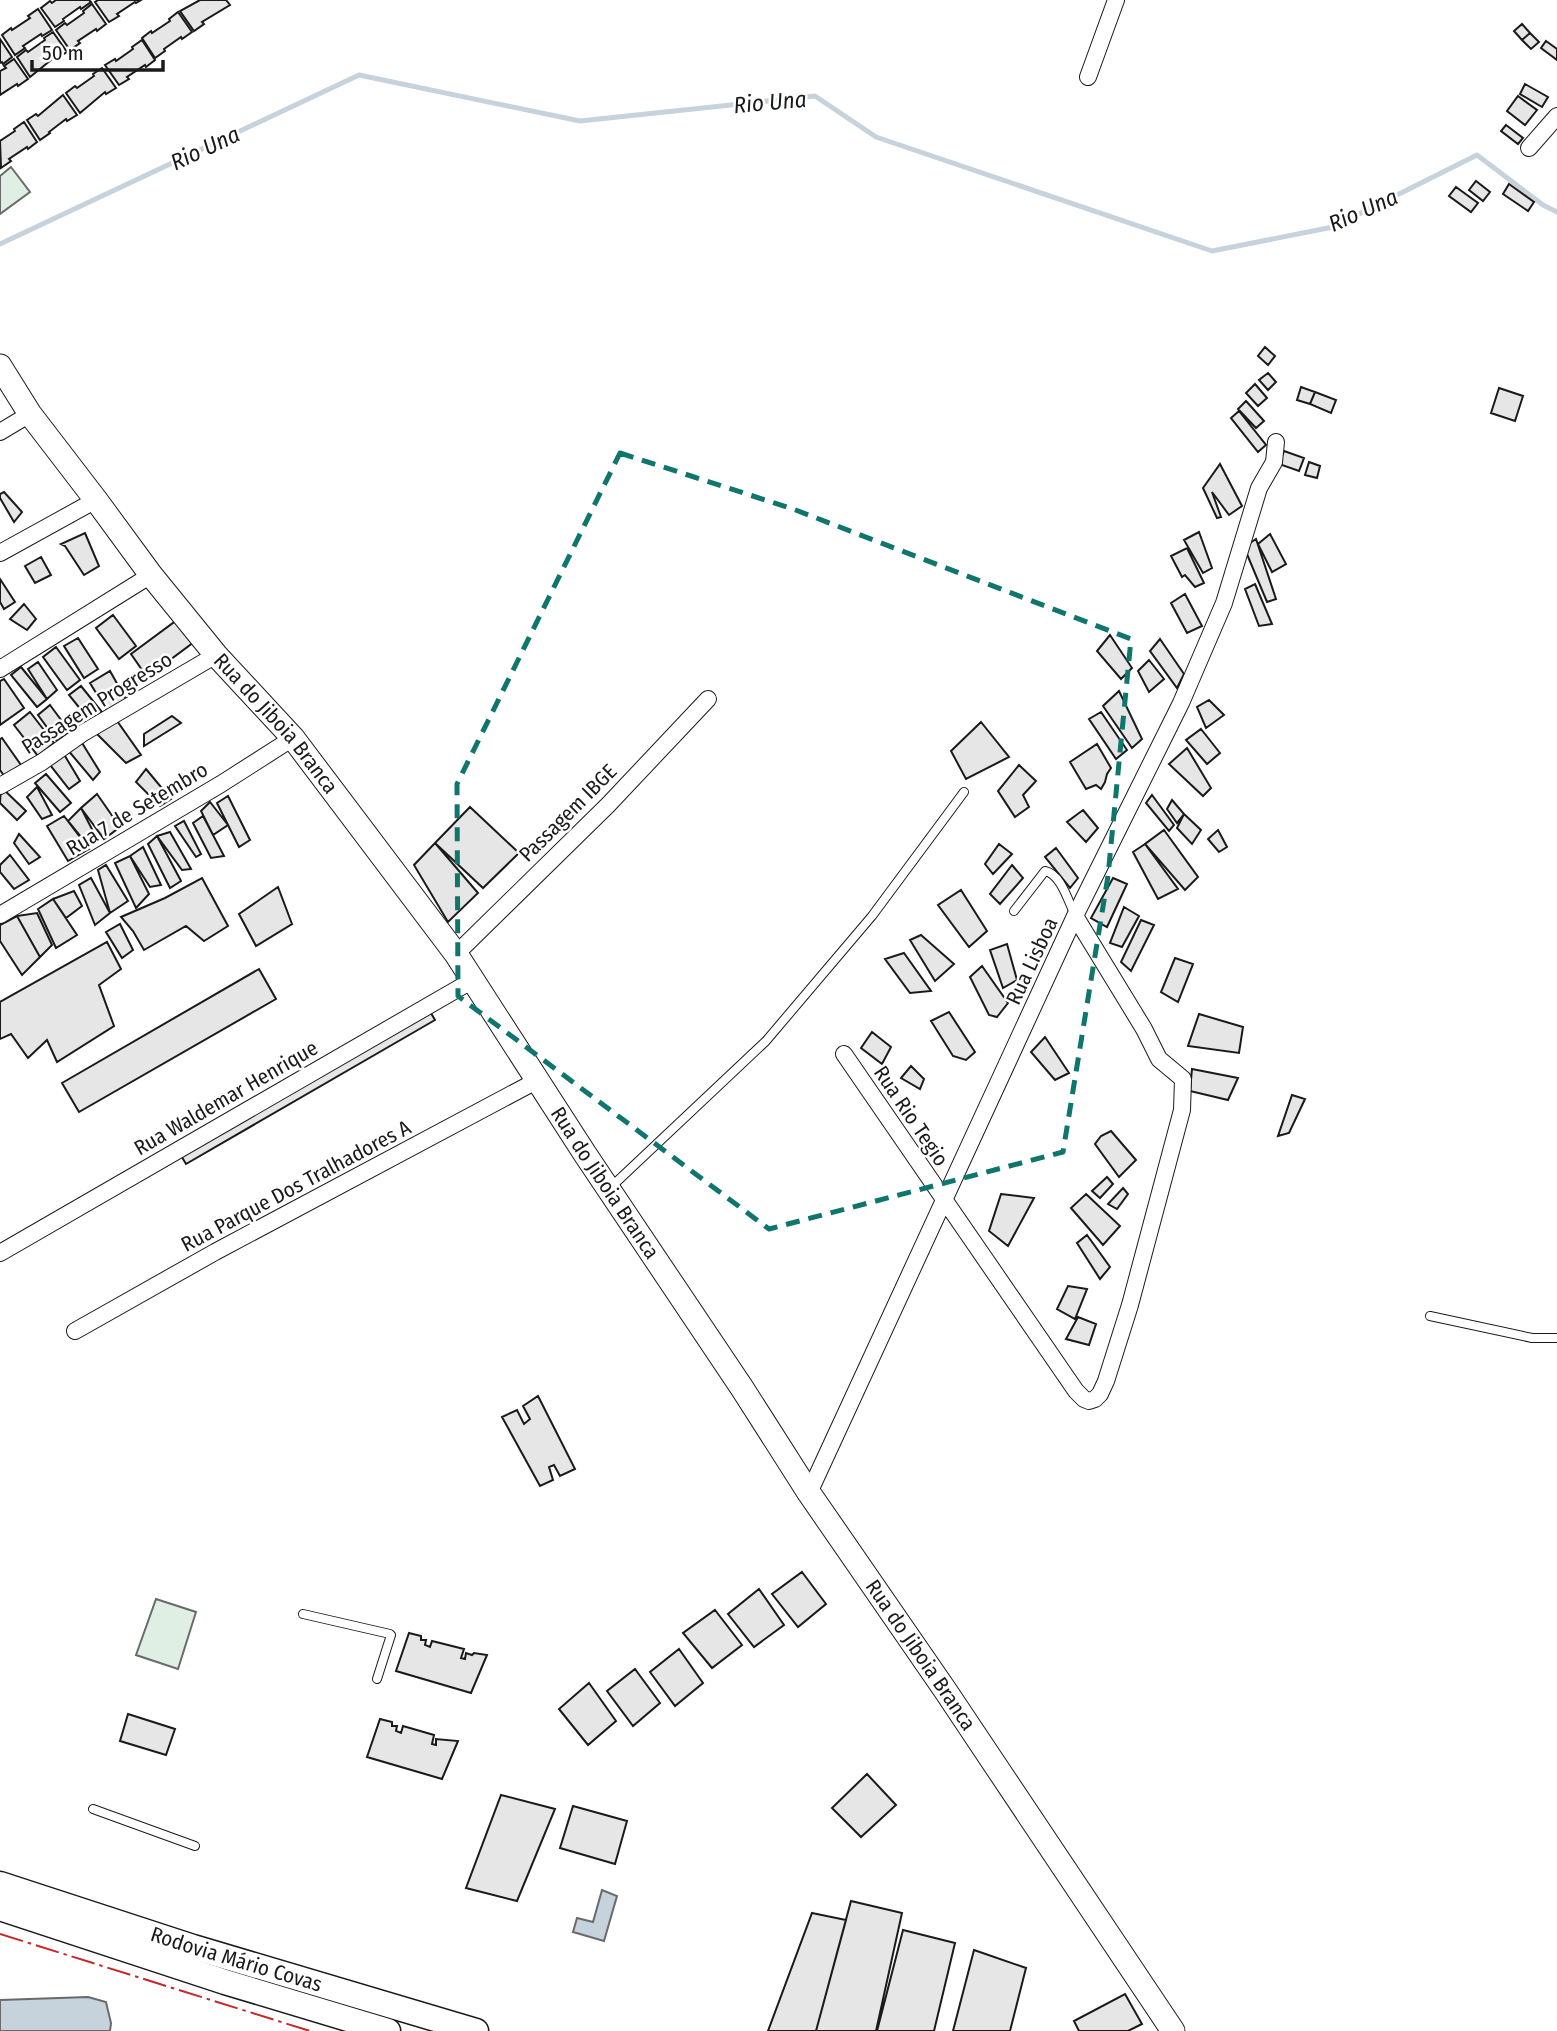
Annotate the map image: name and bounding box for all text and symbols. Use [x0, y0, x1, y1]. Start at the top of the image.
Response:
scale bar [32, 28, 163, 72]
text: 50 m [42, 40, 84, 66]
water label: Rio Una [732, 85, 808, 119]
water label: Rio Una [166, 120, 244, 176]
water label: Rio Una [1324, 182, 1402, 238]
street label: Passagem Progresso [17, 646, 177, 760]
street label: Rua do Jiboia Branca [208, 648, 343, 799]
street label: Rua 7 de Setembro [62, 757, 212, 861]
street label: Passagem IBGE [514, 759, 622, 867]
street label: Rua Lisboa [1000, 913, 1064, 1009]
street label: Rua Waldemar Henrique [129, 1035, 323, 1161]
street label: Rua Rio Tegio [868, 1061, 954, 1171]
street label: Rua do Jiboia Branca [545, 1102, 665, 1264]
street label: Rua Parque Dos Tralhadores A [177, 1114, 415, 1258]
street label: Rua do Jiboia Branca [860, 1575, 981, 1736]
street label: Rodovia Mário Covas [147, 1921, 325, 1998]

